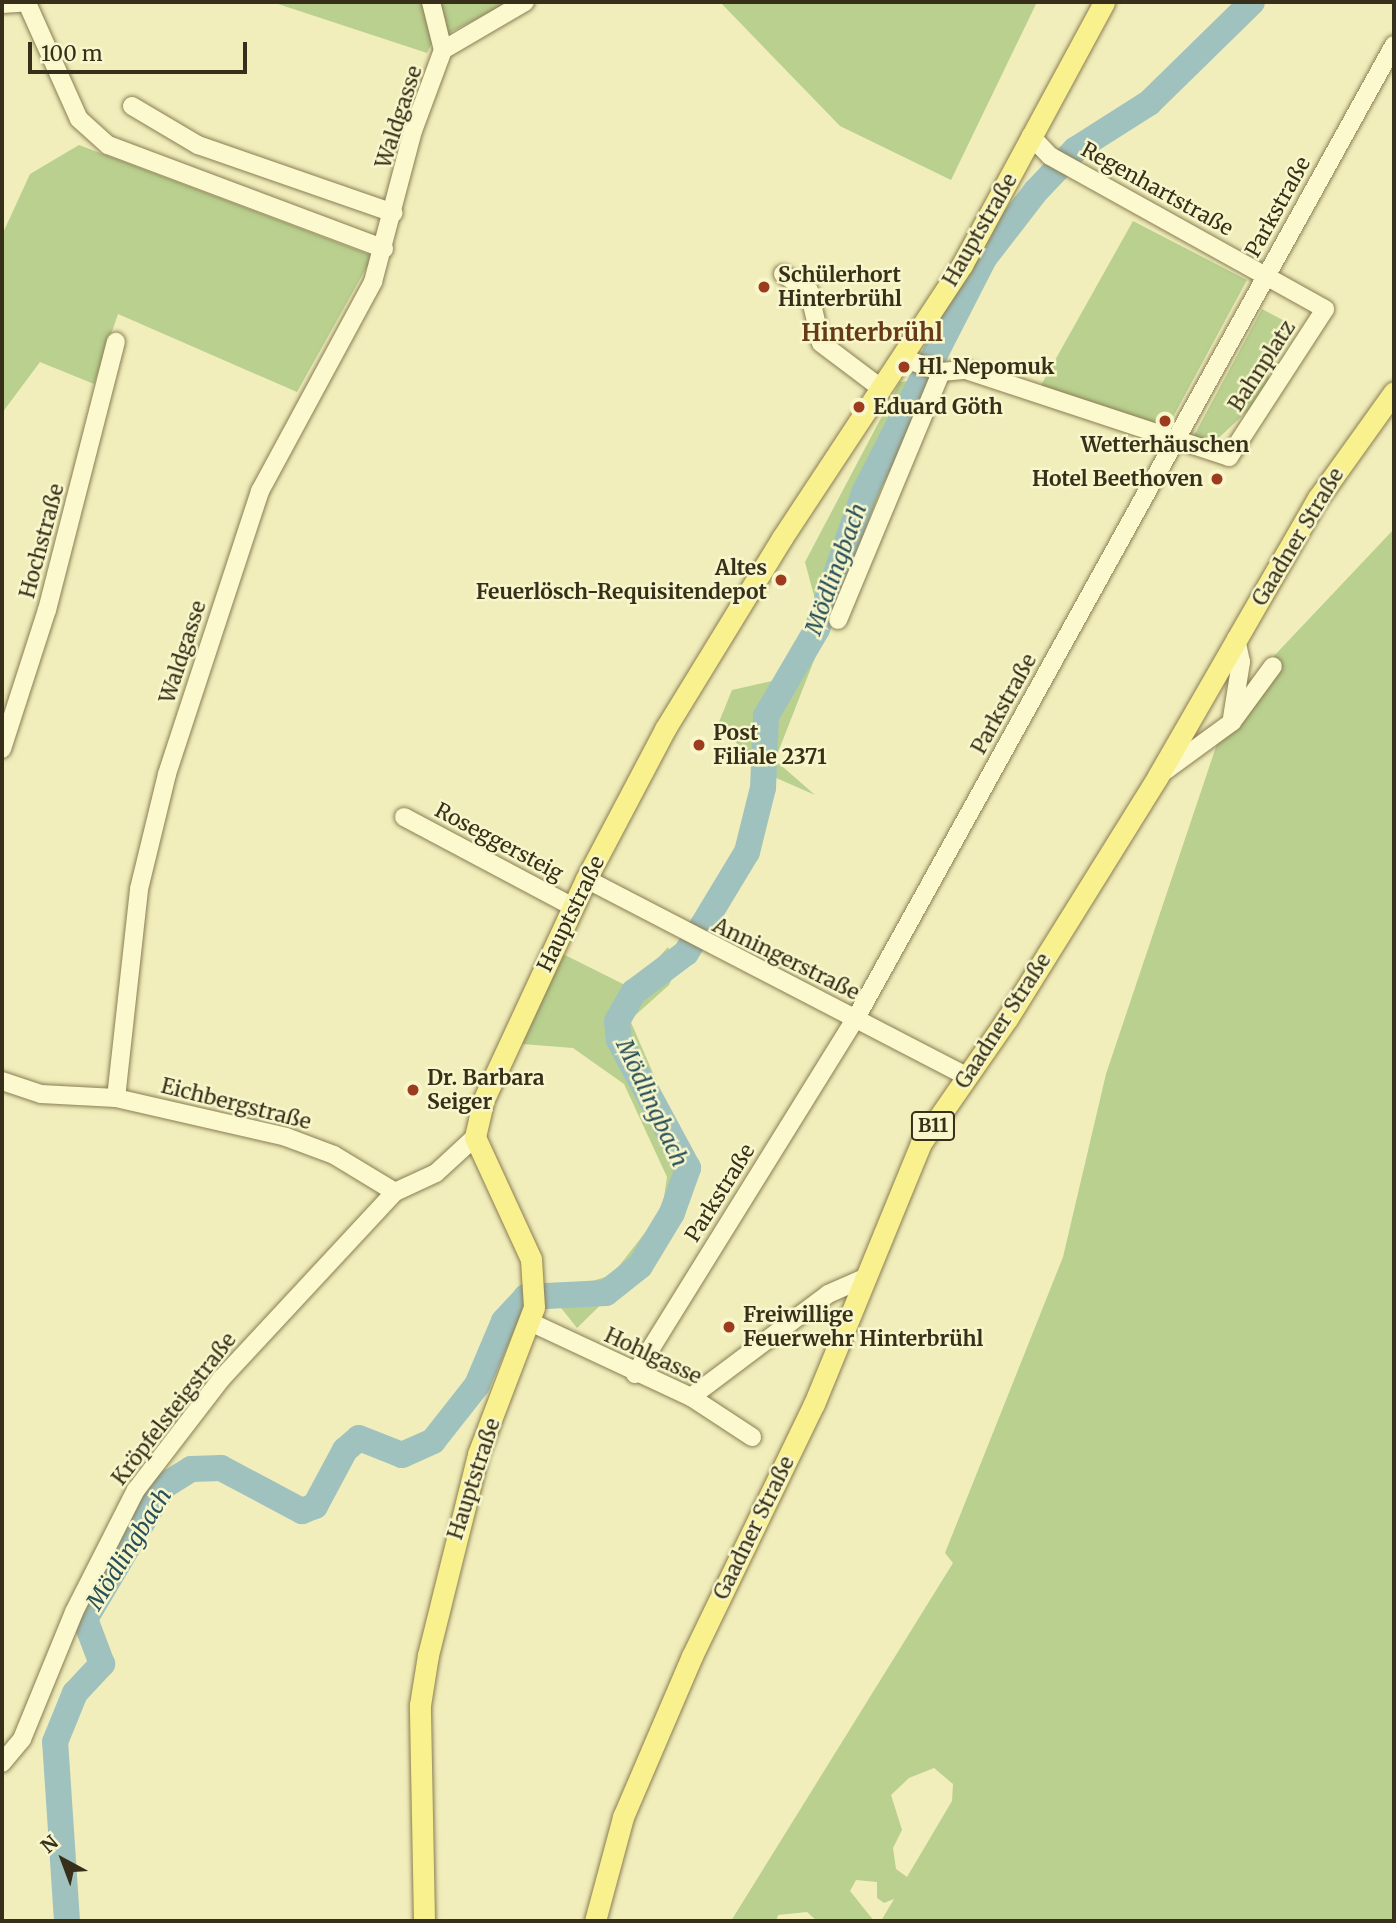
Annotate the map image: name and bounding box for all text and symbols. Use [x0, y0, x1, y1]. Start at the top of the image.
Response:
scale bar [32, 28, 250, 72]
text: 100 m [41, 40, 103, 67]
street label: Waldgasse [371, 63, 427, 171]
street label: Regenhartstraße [1077, 137, 1237, 241]
street label: Parkstraße [1240, 152, 1316, 262]
street label: Hauptstraße [938, 169, 1022, 291]
place label: Schülerhort Hinterbrühl [778, 262, 902, 312]
marker: Schülerhort Hinterbrühl [756, 279, 772, 295]
street label: Bahnplatz [1223, 316, 1301, 416]
district label: Hinterbrühl [801, 319, 943, 347]
place label: Hl. Nepomuk [918, 354, 1054, 380]
marker: Hl. Nepomuk [896, 359, 912, 375]
place label: Eduard Göth [873, 394, 1003, 420]
marker: Eduard Göth [851, 399, 867, 415]
marker: Wetterhäuschen [1157, 413, 1173, 429]
place label: Wetterhäuschen [1081, 432, 1249, 458]
street label: Gaadner Straße [1247, 464, 1349, 610]
place label: Hotel Beethoven [1032, 466, 1203, 492]
marker: Hotel Beethoven [1209, 471, 1225, 487]
street label: Hochstraße [15, 481, 69, 601]
water label: Mödlingbach [799, 500, 873, 638]
place label: Altes Feuerlösch-Requisitendepot [476, 555, 767, 605]
marker: Altes Feuerlösch-Requisitendepot [773, 572, 789, 588]
street label: Waldgasse [155, 598, 211, 706]
street label: Parkstraße [966, 649, 1042, 759]
place label: Post Filiale 2371 [713, 720, 827, 770]
marker: Post Filiale 2371 [691, 737, 707, 753]
street label: Roseggersteig [431, 798, 567, 886]
street label: Hauptstraße [532, 852, 610, 976]
street label: Anningerstraße [709, 913, 863, 1005]
street label: Gaadner Straße [950, 949, 1056, 1093]
water label: Mödlingbach [610, 1035, 694, 1171]
place label: Dr. Barbara Seiger [427, 1065, 544, 1115]
street label: Eichbergstraße [158, 1073, 314, 1135]
marker: Dr. Barbara Seiger [405, 1082, 421, 1098]
road number: B11 [910, 1110, 956, 1142]
street label: Parkstraße [680, 1139, 760, 1247]
place label: Freiwillige Feuerwehr Hinterbrühl [743, 1302, 983, 1352]
marker: Freiwillige Feuerwehr Hinterbrühl [721, 1319, 737, 1335]
street label: Hohlgasse [600, 1323, 706, 1389]
street label: Kröpfelsteigstraße [107, 1328, 241, 1490]
street label: Hauptstraße [443, 1415, 505, 1543]
street label: Gaadner Straße [708, 1452, 800, 1604]
water label: Mödlingbach [81, 1483, 177, 1615]
north arrow [28, 1825, 98, 1895]
text: N [36, 1830, 63, 1858]

